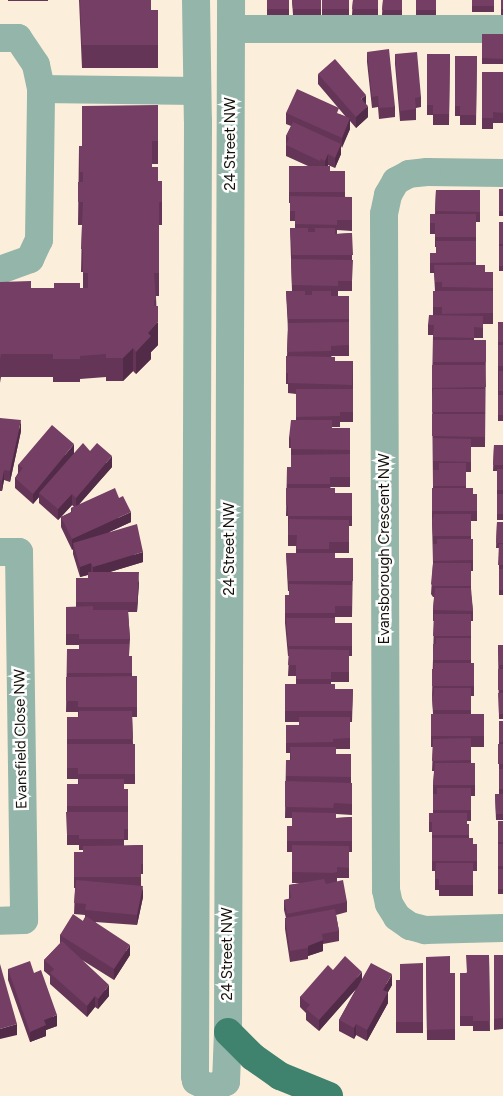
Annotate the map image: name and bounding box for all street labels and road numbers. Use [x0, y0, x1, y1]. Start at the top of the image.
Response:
street label: 24 Street NW [222, 97, 240, 191]
street label: Evansborough Crescent NW [376, 453, 394, 645]
street label: 24 Street NW [221, 502, 239, 596]
street label: Evansfield Close NW [11, 669, 31, 809]
street label: 24 Street NW [219, 907, 237, 1001]

